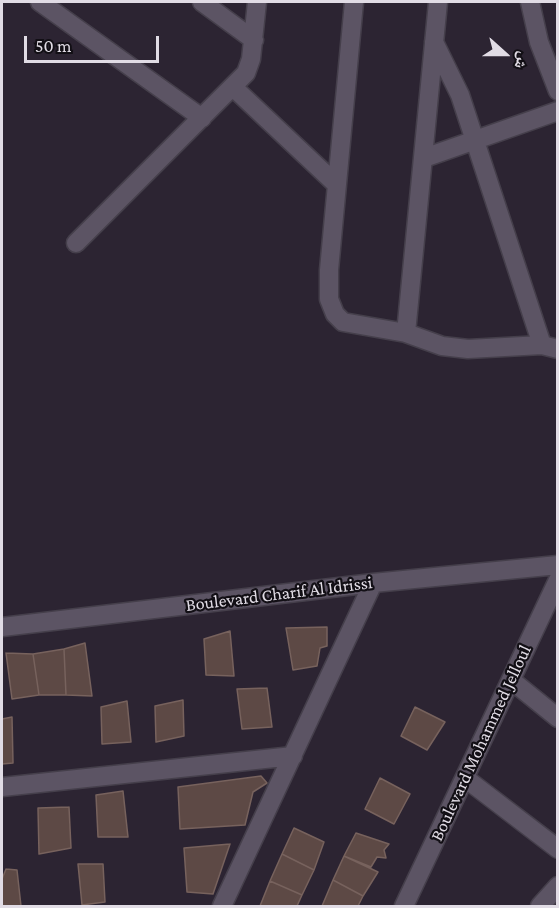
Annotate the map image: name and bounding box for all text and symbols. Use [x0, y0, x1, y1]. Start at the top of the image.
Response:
scale bar [27, 24, 162, 62]
north arrow [475, 24, 535, 84]
text: 50 m [35, 36, 72, 56]
text: ش [511, 50, 533, 72]
street label: Boulevard Charif Al Idrissi [184, 572, 374, 616]
street label: Boulevard Mohammed Jelloul [426, 642, 536, 844]

